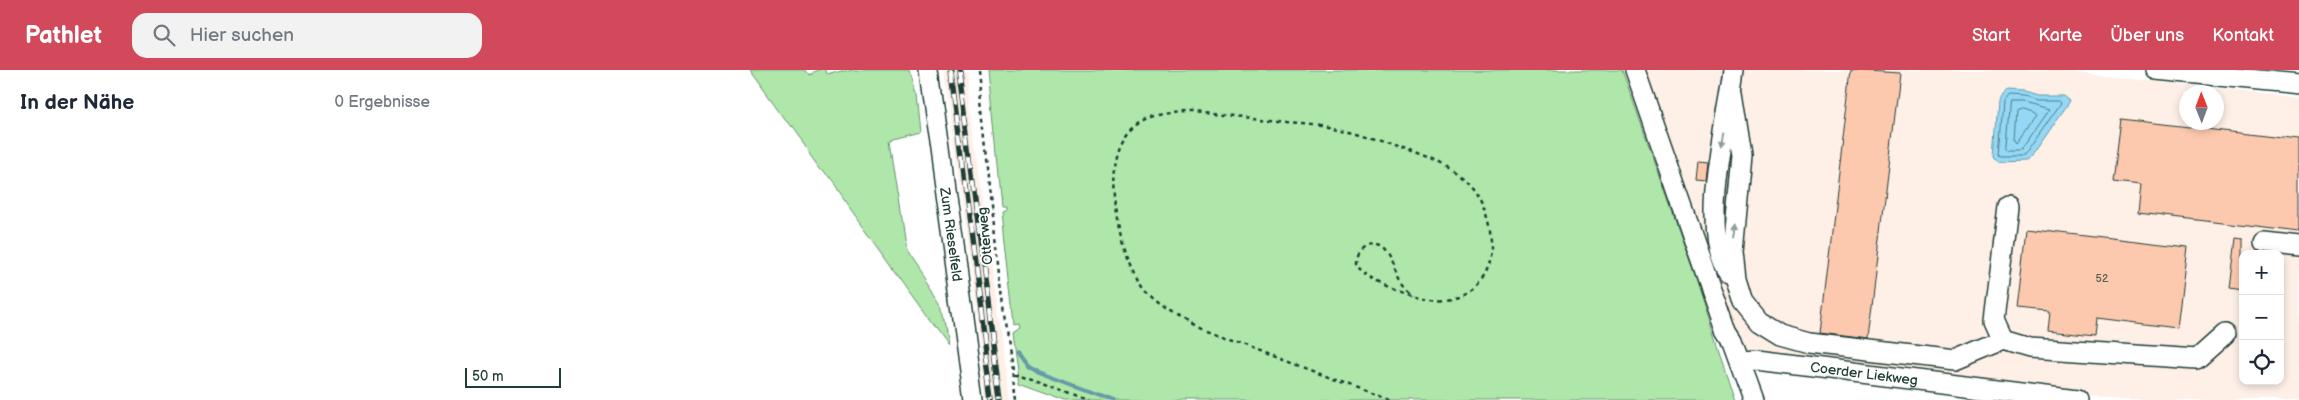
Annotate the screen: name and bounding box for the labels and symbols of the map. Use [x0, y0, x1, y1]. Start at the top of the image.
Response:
north arrow [2179, 85, 2224, 130]
one-way arrow [1718, 132, 1726, 148]
street label: Zum Rieselfeld [936, 185, 966, 282]
street label: Otterweg [974, 206, 996, 266]
one-way arrow [1731, 223, 1739, 239]
house number: 52 [2096, 272, 2109, 285]
street label: Coerder Liekweg [1809, 358, 1919, 389]
scale bar [465, 365, 561, 388]

